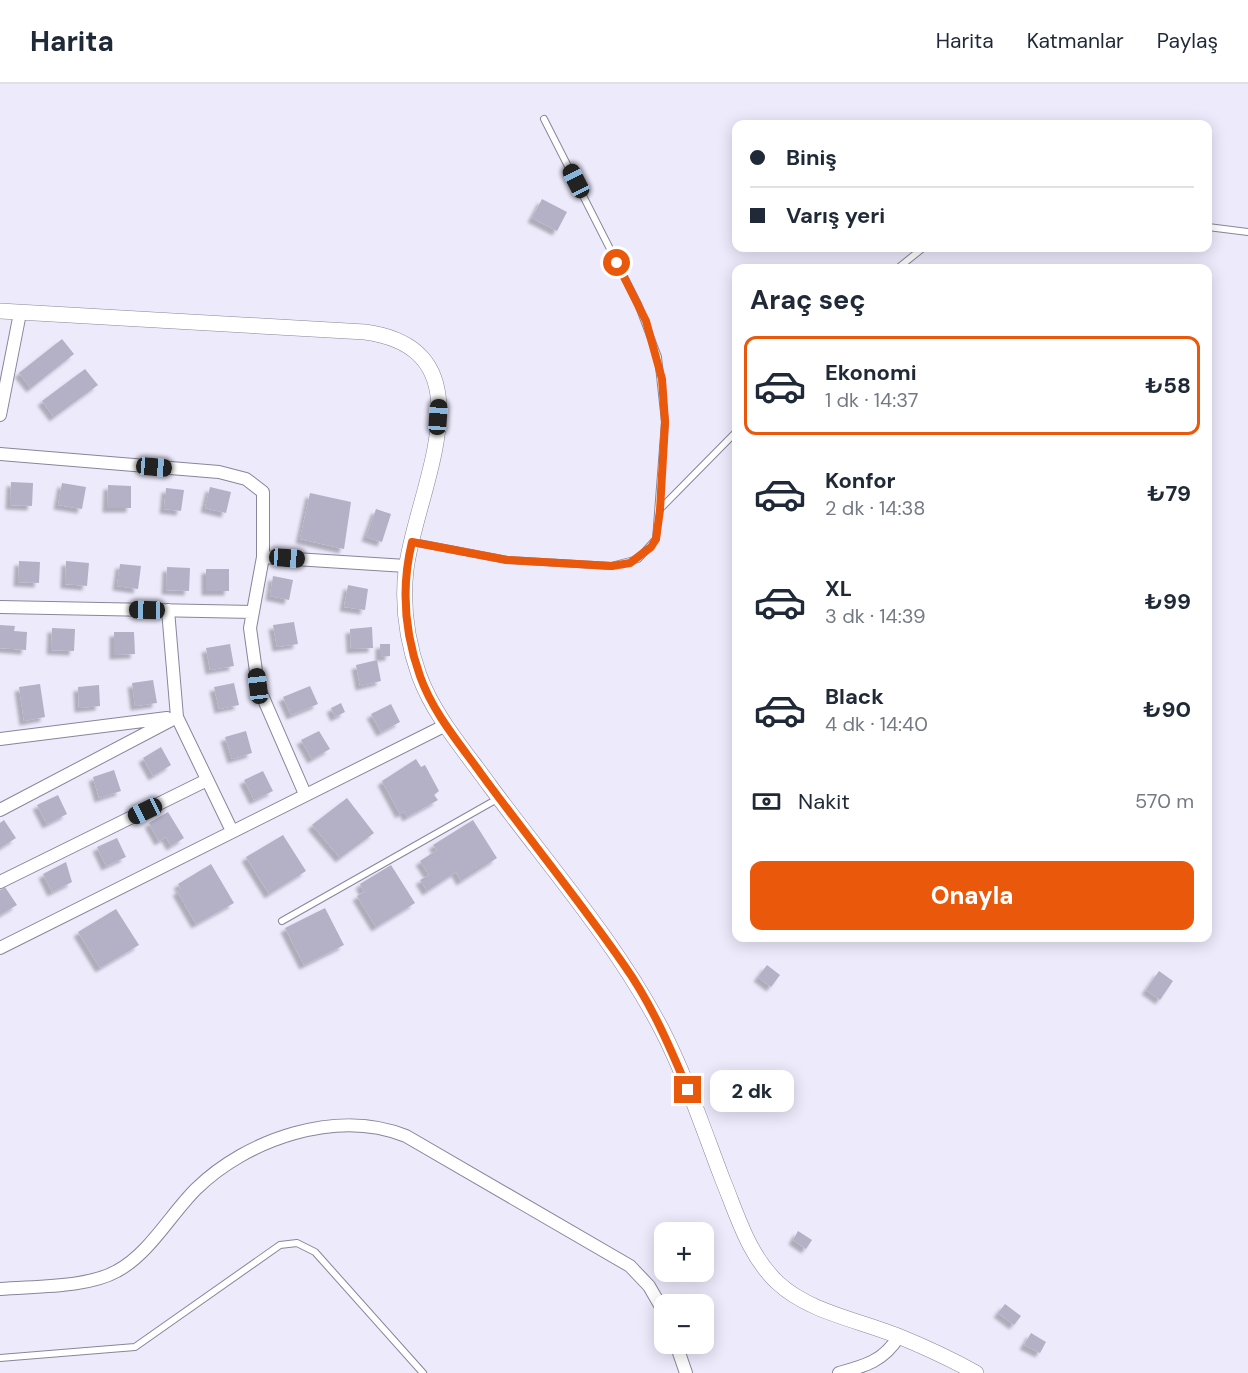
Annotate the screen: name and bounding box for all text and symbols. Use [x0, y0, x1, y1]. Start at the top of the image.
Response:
text: Harita [30, 23, 114, 60]
text: Harita [936, 27, 994, 55]
text: Katmanlar [1027, 27, 1124, 55]
text: Paylaş [1157, 27, 1218, 55]
text: Biniş [786, 143, 837, 172]
car [560, 161, 592, 201]
text: Varış yeri [786, 201, 885, 230]
route start [603, 249, 630, 276]
text: Araç seç [750, 282, 866, 317]
text: Ekonomi [825, 358, 917, 387]
icon: car [753, 359, 807, 413]
text: ₺58 [1145, 371, 1191, 400]
text: 1 dk · 14:37 [825, 387, 918, 413]
car [428, 398, 448, 436]
car [135, 456, 173, 478]
text: Konfor [825, 466, 896, 495]
icon: car [753, 467, 807, 521]
text: ₺79 [1147, 479, 1191, 508]
text: 2 dk · 14:38 [825, 495, 925, 521]
car [268, 548, 306, 568]
text: XL [825, 574, 852, 603]
icon: car [753, 575, 807, 629]
text: ₺99 [1145, 587, 1191, 616]
car [129, 601, 165, 619]
text: 3 dk · 14:39 [825, 603, 926, 629]
car [247, 667, 269, 705]
text: Black [825, 682, 884, 711]
icon: car [753, 683, 807, 737]
text: ₺90 [1143, 695, 1191, 724]
text: 4 dk · 14:40 [825, 711, 928, 737]
icon: cash [750, 785, 783, 818]
text: Nakit [798, 787, 850, 816]
text: 570 m [1135, 788, 1194, 814]
car [125, 795, 165, 827]
button: Onayla [750, 861, 1194, 930]
callout: 2 dk [709, 1069, 793, 1111]
route end [674, 1076, 701, 1103]
text: 2 dk [731, 1078, 773, 1104]
map controls [654, 1222, 714, 1354]
button: + [654, 1222, 714, 1282]
button: − [654, 1294, 714, 1354]

